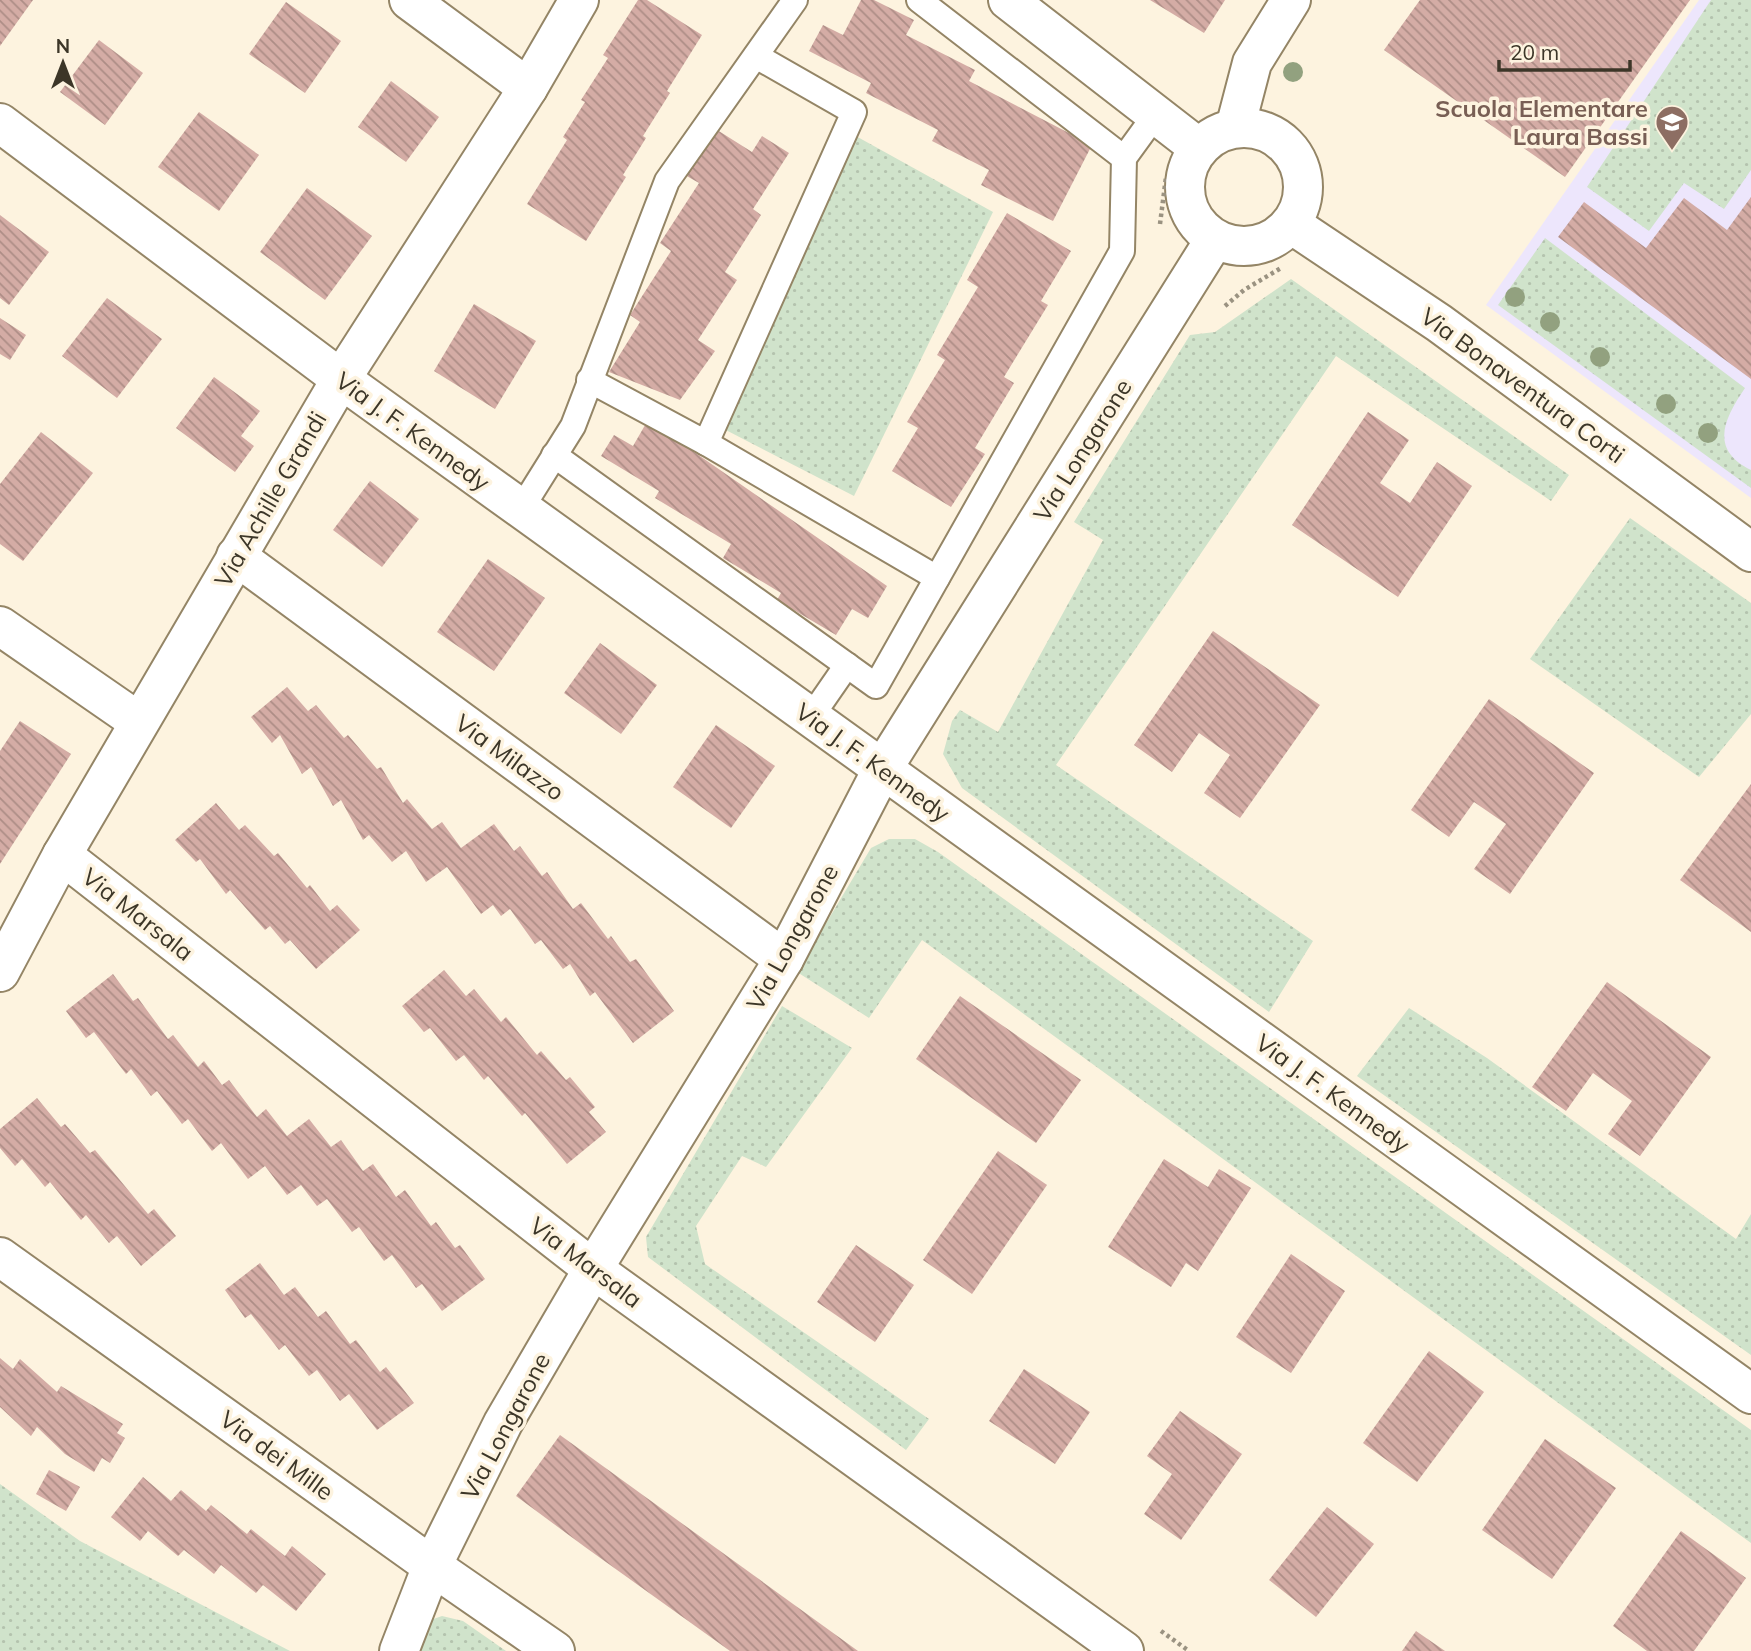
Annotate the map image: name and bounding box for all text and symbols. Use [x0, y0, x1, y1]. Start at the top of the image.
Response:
north arrow [28, 28, 98, 98]
scale bar [1499, 28, 1630, 72]
text: N [56, 34, 70, 58]
text: 20 m [1510, 39, 1559, 65]
place label: Scuola Elementare Laura Bassi [1435, 93, 1648, 151]
school or university icon: Scuola Elementare Laura Bassi [1653, 103, 1691, 152]
street label: Via Bonaventura Corti [1415, 301, 1631, 469]
street label: Via J. F. Kennedy [330, 365, 496, 497]
street label: Via Longarone [1026, 373, 1138, 527]
street label: Via Achille Grandi [208, 406, 332, 592]
street label: Via J. F. Kennedy [790, 696, 956, 828]
street label: Via Milazzo [449, 707, 571, 807]
street label: Via Longarone [740, 859, 844, 1015]
street label: Via Marsala [76, 861, 200, 967]
street label: Via J. F. Kennedy [1250, 1027, 1416, 1159]
street label: Via Marsala [524, 1210, 648, 1314]
street label: Via Longarone [454, 1347, 556, 1505]
street label: Via dei Mille [214, 1404, 340, 1506]

